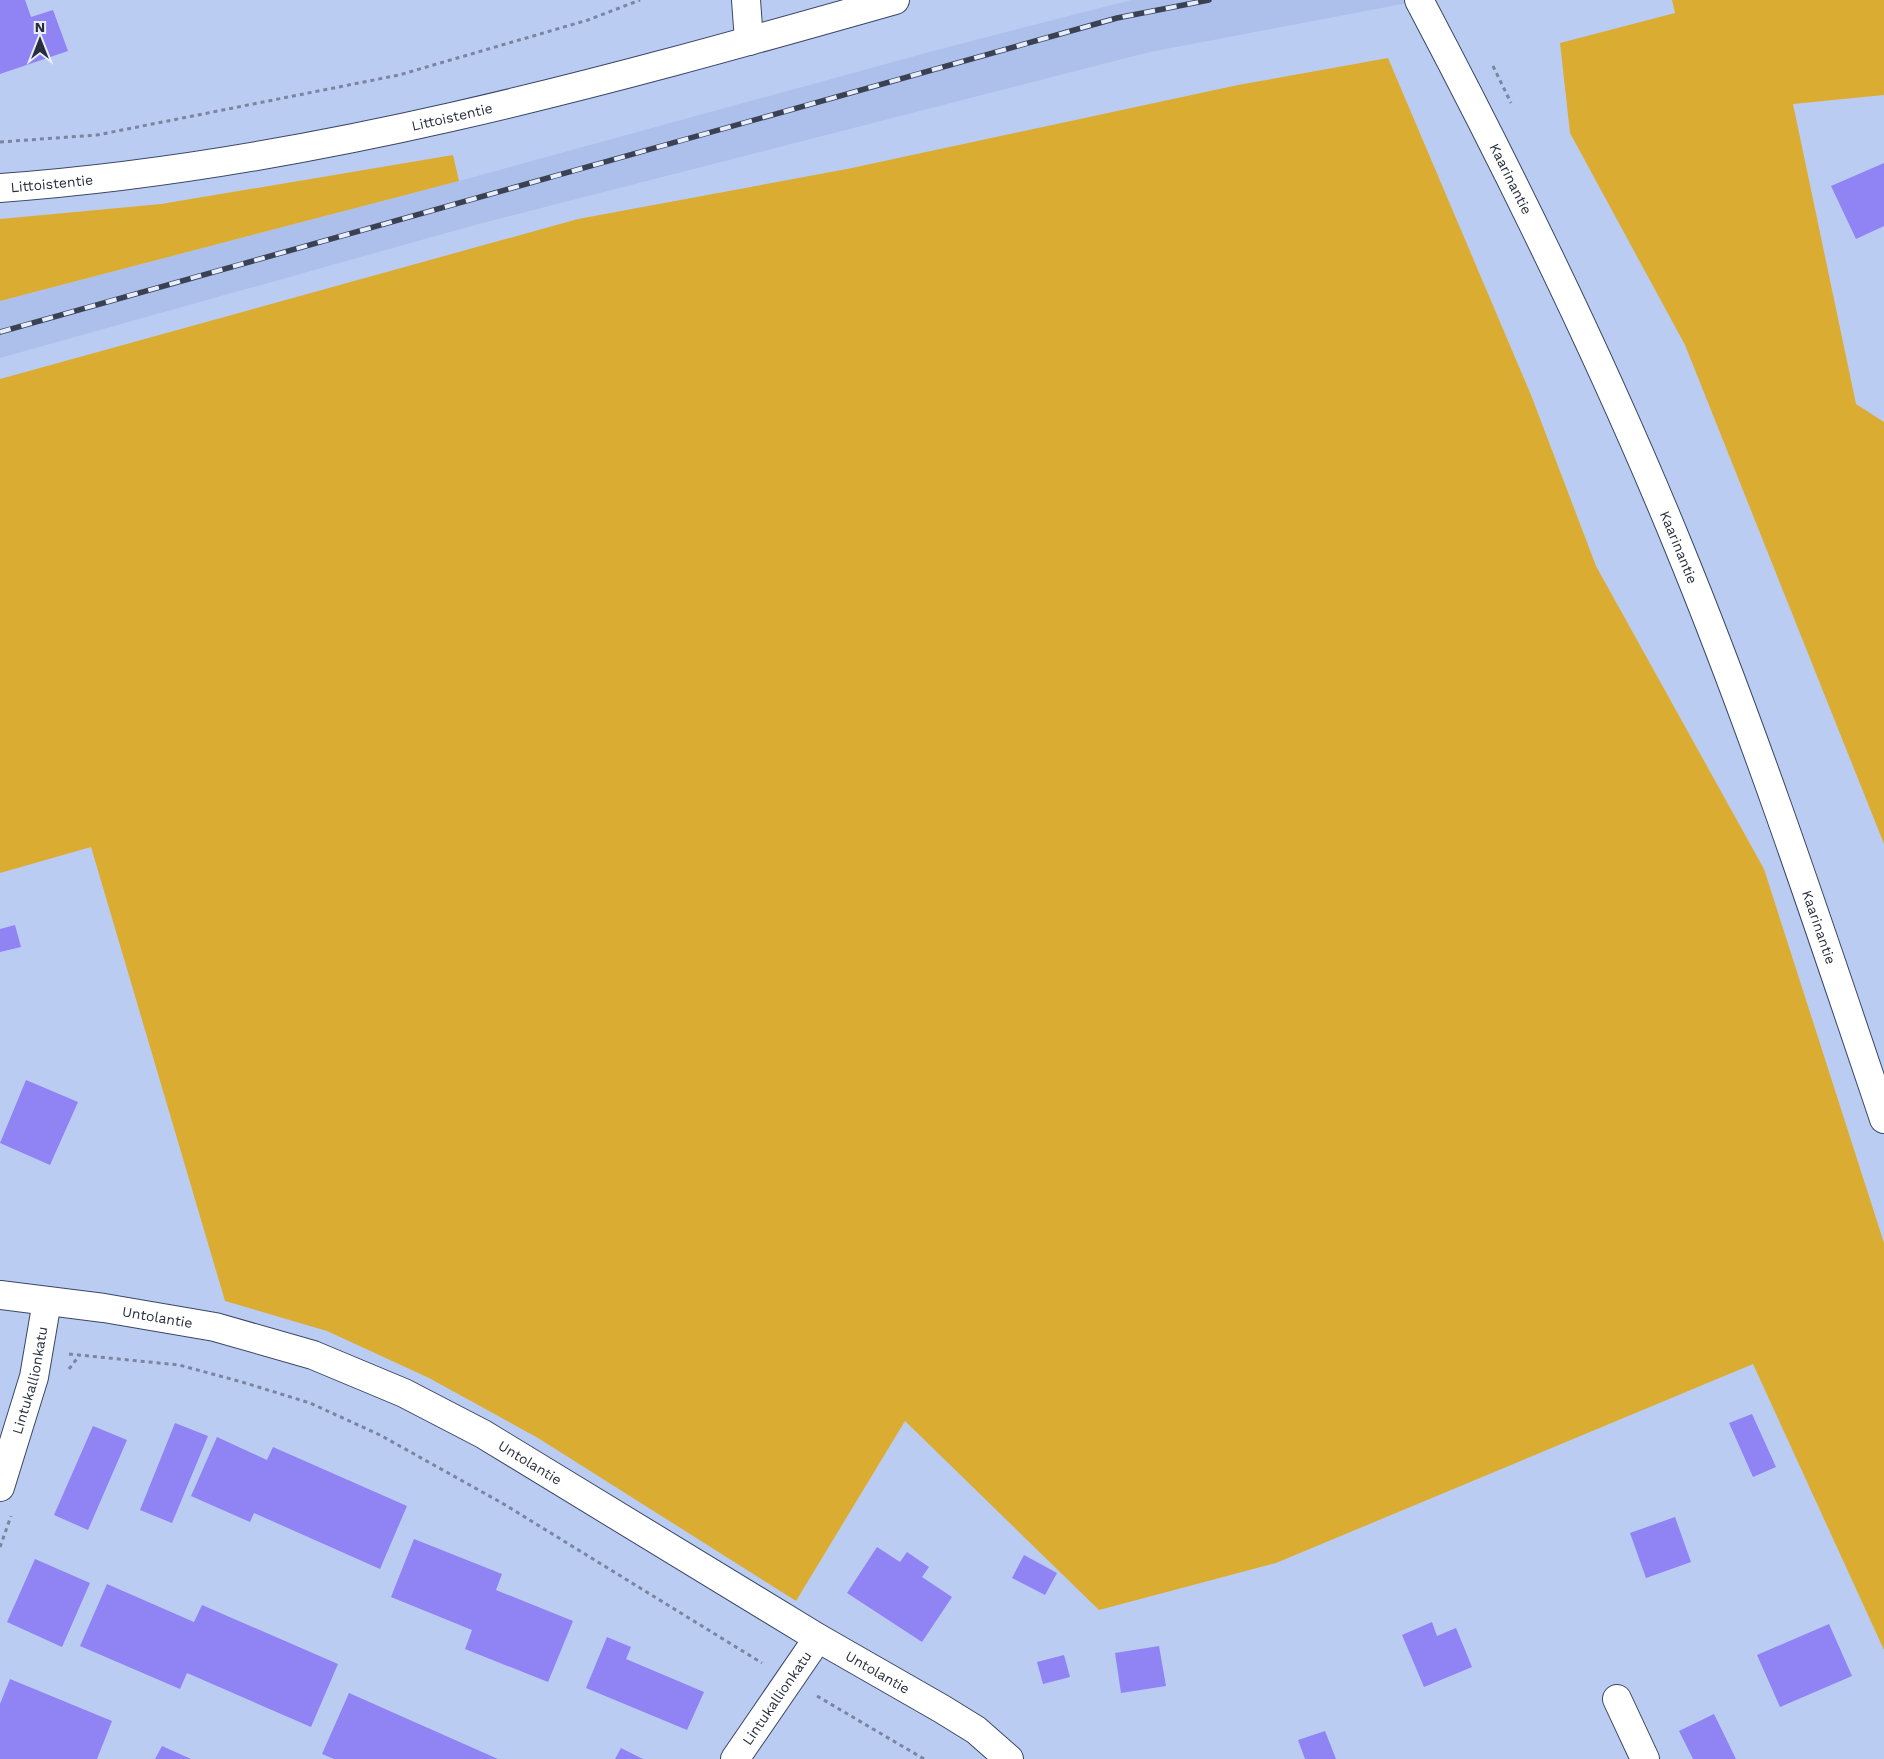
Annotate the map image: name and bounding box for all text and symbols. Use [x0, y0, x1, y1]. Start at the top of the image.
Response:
north arrow [15, 15, 65, 65]
text: N [35, 19, 45, 35]
street label: Littoistentie [410, 100, 494, 134]
street label: Kaarinantie [1486, 141, 1535, 217]
street label: Littoistentie [10, 171, 94, 195]
street label: Kaarinantie [1657, 508, 1701, 586]
street label: Kaarinantie [1799, 888, 1839, 966]
street label: Untolantie [121, 1303, 194, 1331]
street label: Lintukallionkatu [9, 1325, 50, 1436]
street label: Untolantie [495, 1437, 565, 1488]
street label: Lintukallionkatu [739, 1648, 815, 1748]
street label: Untolantie [843, 1648, 913, 1697]

